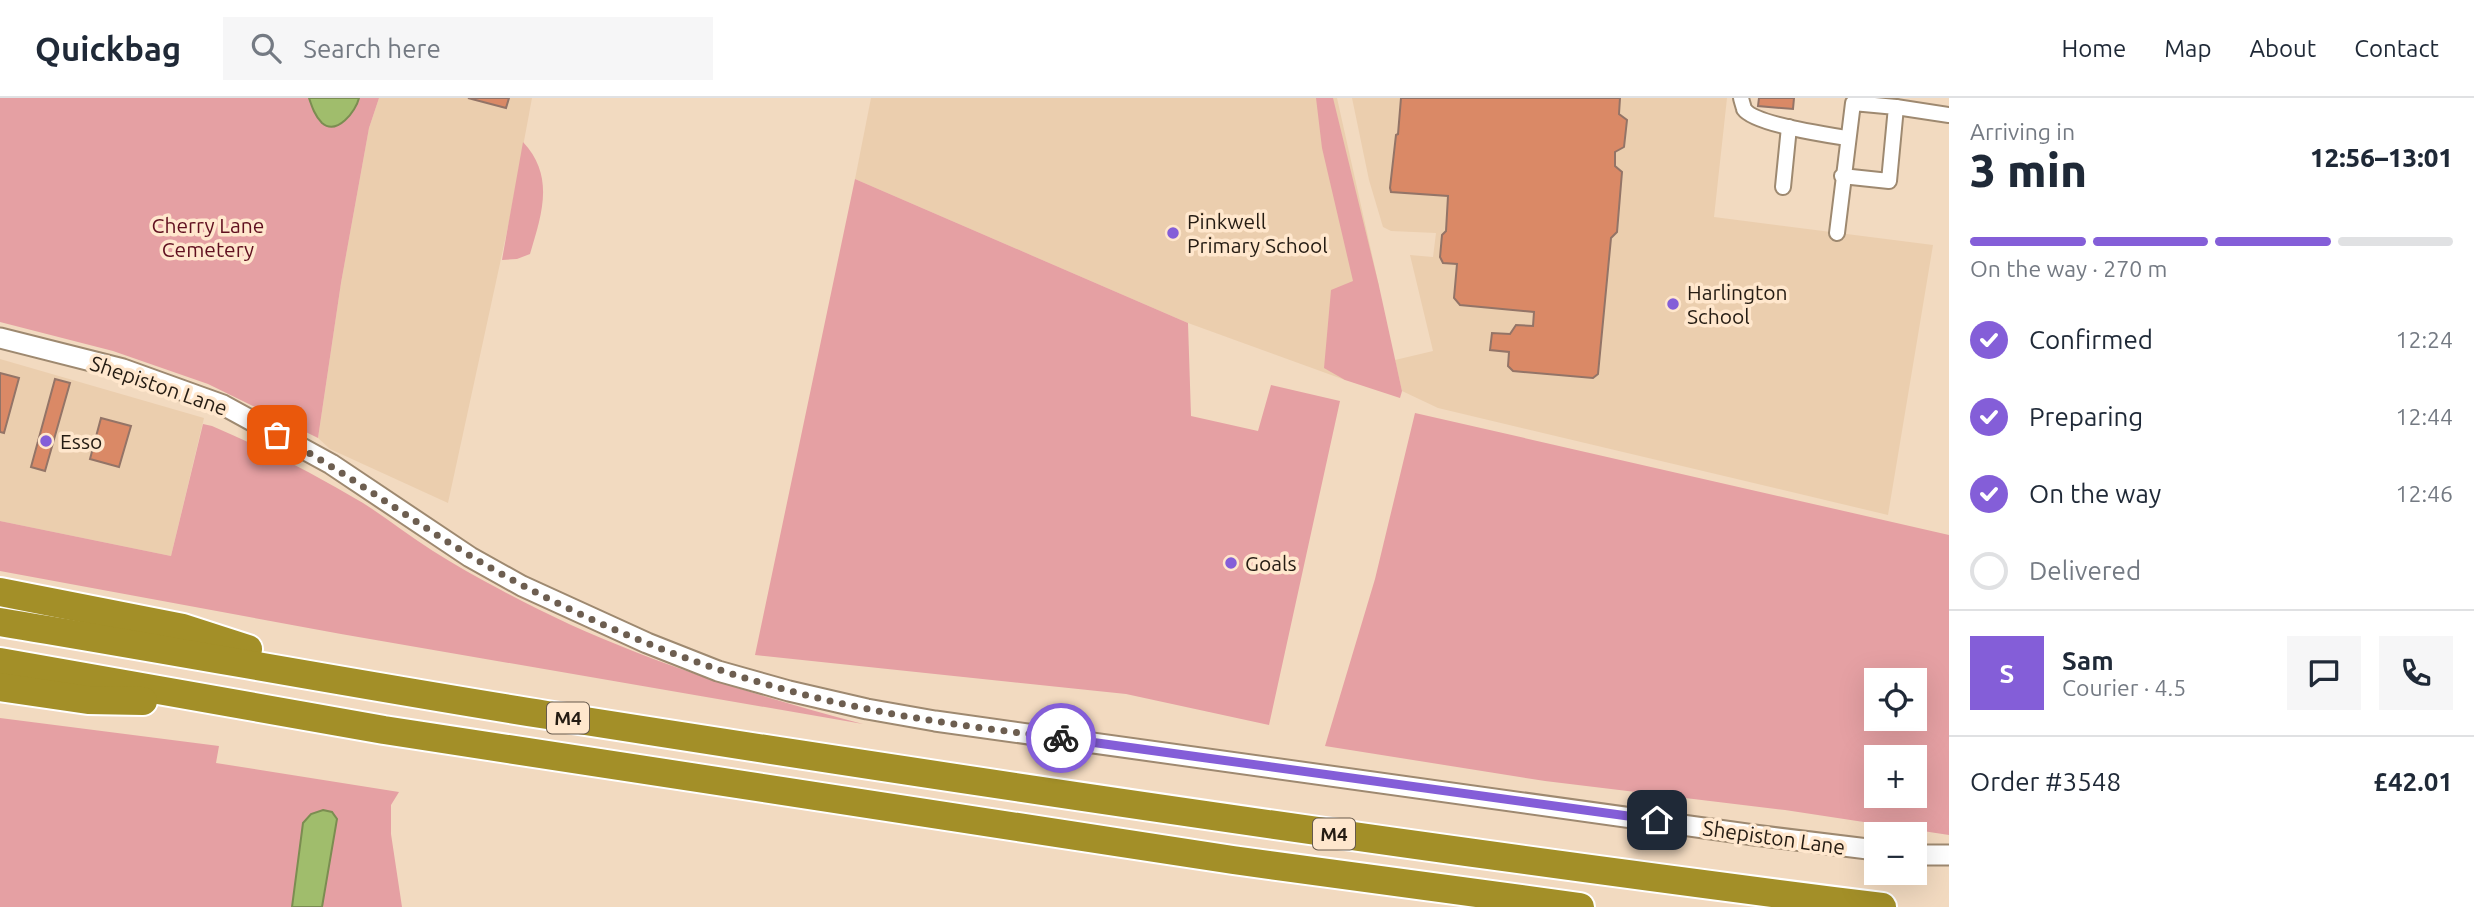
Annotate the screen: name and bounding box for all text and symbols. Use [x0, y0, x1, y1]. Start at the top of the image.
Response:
search box [223, 17, 713, 80]
icon: search [247, 29, 285, 67]
text: Quickbag [35, 30, 181, 67]
text: Search here [303, 34, 441, 63]
text: Home [2061, 35, 2126, 62]
text: Map [2164, 35, 2211, 62]
text: About [2249, 35, 2316, 62]
text: Contact [2354, 35, 2439, 62]
text: Arriving in [1970, 119, 2075, 144]
text: 12:56–13:01 [2310, 143, 2453, 172]
text: 3 min [1970, 144, 2087, 196]
place label: Pinkwell Primary School [1187, 209, 1328, 257]
park label: Cherry Lane Cemetery [152, 213, 264, 261]
marker: Pinkwell Primary School [1165, 225, 1181, 241]
text: On the way · 270 m [1970, 256, 2167, 281]
place label: Harlington School [1687, 280, 1788, 328]
marker: Harlington School [1665, 296, 1681, 312]
icon: check [1970, 321, 2008, 359]
text: Confirmed [2029, 325, 2153, 354]
text: 12:24 [2395, 327, 2453, 352]
street label: Shepiston Lane [87, 350, 231, 420]
icon: check [1970, 398, 2008, 436]
text: Preparing [2029, 402, 2143, 431]
text: 12:44 [2395, 404, 2453, 429]
pin [247, 405, 307, 465]
icon: bag [258, 416, 296, 454]
place label: Esso [60, 429, 102, 453]
marker: Esso [38, 433, 54, 449]
icon: check [1970, 475, 2008, 513]
text: On the way [2029, 479, 2161, 508]
text: 12:46 [2395, 481, 2453, 506]
place label: Goals [1245, 551, 1297, 575]
marker: Goals [1223, 555, 1239, 571]
text: Delivered [2029, 556, 2141, 585]
button: chat [2287, 636, 2361, 710]
button: phone [2379, 636, 2453, 710]
text: Sam [2062, 646, 2114, 675]
text: S [2000, 659, 2014, 688]
map controls [1864, 668, 1927, 885]
button: locate [1864, 668, 1927, 731]
text: Courier · 4.5 [2062, 675, 2186, 700]
road number: M4 [547, 702, 589, 734]
courier [1026, 703, 1096, 773]
icon: bike [1042, 719, 1080, 757]
button: + [1864, 745, 1927, 808]
text: Order #3548 [1970, 767, 2121, 796]
text: £42.01 [2373, 767, 2453, 796]
pin [1627, 790, 1687, 850]
icon: home [1638, 801, 1676, 839]
street label: Shepiston Lane [1701, 815, 1847, 859]
road number: M4 [1313, 818, 1355, 849]
button: − [1864, 822, 1927, 885]

